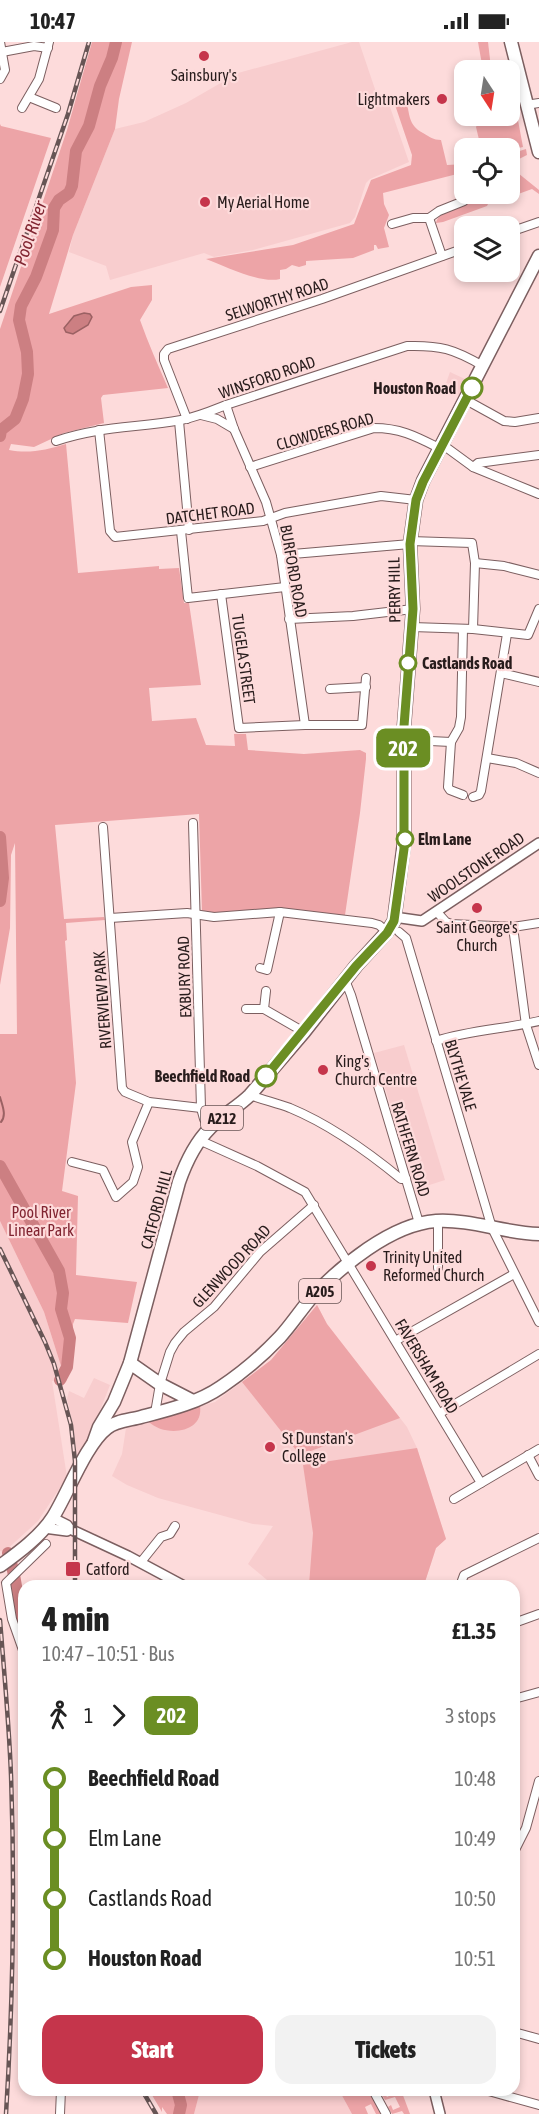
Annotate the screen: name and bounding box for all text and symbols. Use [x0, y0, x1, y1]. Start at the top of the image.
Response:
text: 10:47 [30, 8, 76, 34]
marker: Sainsbury's [197, 49, 211, 63]
north arrow [454, 60, 520, 126]
map controls [454, 60, 520, 282]
place label: Sainsbury's [171, 66, 237, 85]
place label: Lightmakers [358, 90, 430, 109]
marker: Lightmakers [435, 92, 449, 106]
button: locate [454, 138, 520, 204]
place label: My Aerial Home [217, 193, 309, 212]
marker: My Aerial Home [198, 195, 212, 209]
water label: Pool River [9, 197, 51, 268]
button: layers [454, 216, 520, 282]
street label: SELWORTHY ROAD [223, 274, 331, 324]
street label: WINSFORD ROAD [216, 352, 318, 402]
marker: Houston Road [461, 377, 483, 399]
place label: Houston Road [373, 379, 456, 397]
street label: CLOWDERS ROAD [274, 408, 376, 454]
street label: DATCHET ROAD [165, 499, 255, 527]
street label: BURFORD ROAD [277, 523, 311, 619]
street label: PERRY HILL [384, 556, 404, 623]
street label: TUGELA STREET [229, 613, 259, 705]
marker: Castlands Road [399, 654, 417, 672]
place label: Castlands Road [422, 654, 513, 672]
line badge: 202 [368, 728, 438, 768]
text: 202 [388, 736, 418, 760]
street label: WOOLSTONE ROAD [425, 828, 527, 906]
marker: Elm Lane [396, 830, 414, 848]
place label: Elm Lane [418, 830, 471, 848]
marker: Saint George's Church [470, 901, 484, 915]
place label: Saint George's Church [436, 918, 518, 954]
street label: EXBURY ROAD [174, 936, 194, 1018]
street label: RIVERVIEW PARK [90, 950, 114, 1050]
street label: BLYTHE VALE [442, 1037, 480, 1113]
place label: King's Church Centre [335, 1052, 417, 1088]
marker: King's Church Centre [316, 1063, 330, 1077]
marker: Beechfield Road [255, 1065, 277, 1087]
place label: Beechfield Road [155, 1067, 250, 1085]
street label: RATHFERN ROAD [388, 1099, 434, 1199]
road number: A212 [201, 1106, 243, 1130]
street label: CATFORD HILL [137, 1166, 176, 1251]
park label: Pool River Linear Park [8, 1203, 74, 1239]
street label: GLENWOOD ROAD [188, 1221, 274, 1311]
place label: Trinity United Reformed Church [383, 1248, 485, 1284]
marker: Trinity United Reformed Church [364, 1259, 378, 1273]
road number: A205 [299, 1279, 341, 1303]
street label: FAVERSHAM ROAD [392, 1315, 462, 1417]
place label: St Dunstan's College [282, 1429, 354, 1466]
marker: St Dunstan's College [263, 1440, 277, 1454]
marker: Catford [64, 1560, 82, 1578]
place label: Catford [86, 1560, 130, 1578]
text: 4 min [42, 1600, 109, 1638]
text: £1.35 [452, 1618, 496, 1644]
text: 10:47 – 10:51 · Bus [42, 1642, 175, 1665]
icon: walk [42, 1699, 75, 1732]
icon: forward [102, 1699, 135, 1732]
text: 202 [156, 1703, 186, 1727]
text: 1 [84, 1704, 93, 1727]
text: 3 stops [445, 1704, 496, 1727]
text: Beechfield Road [88, 1765, 219, 1791]
text: 10:48 [454, 1767, 496, 1790]
text: Elm Lane [88, 1825, 161, 1851]
text: 10:49 [454, 1827, 496, 1850]
text: Castlands Road [88, 1885, 212, 1911]
text: 10:50 [454, 1887, 496, 1910]
text: Houston Road [88, 1945, 202, 1971]
text: 10:51 [454, 1947, 496, 1970]
button: Start [42, 2015, 263, 2084]
button: Tickets [275, 2015, 496, 2084]

